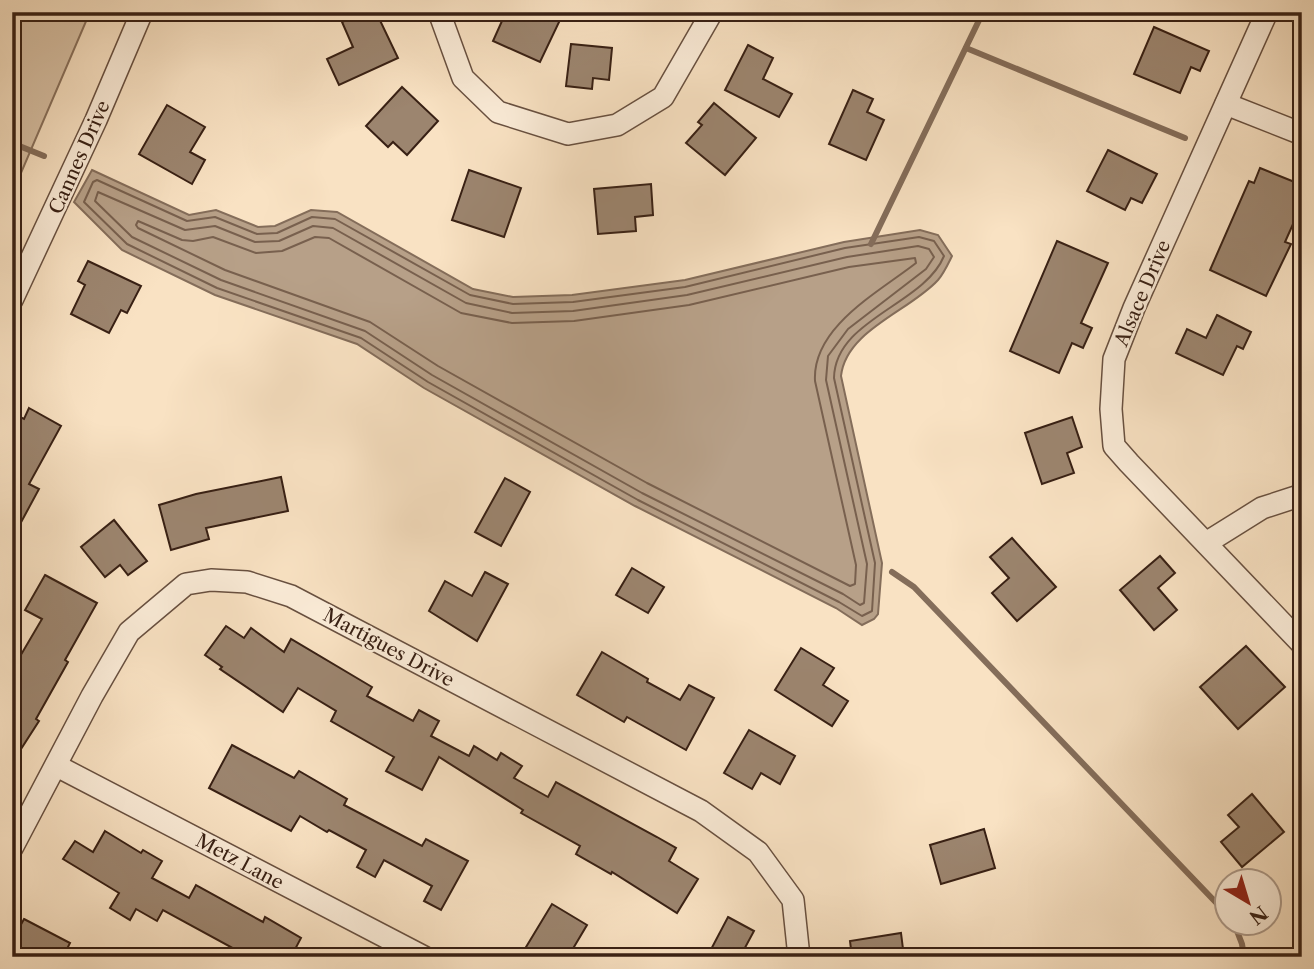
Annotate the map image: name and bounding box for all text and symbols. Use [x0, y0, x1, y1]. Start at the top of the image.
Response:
street label: Cannes Drive [44, 97, 115, 218]
street label: Alsace Drive [1109, 237, 1175, 351]
street label: Martigues Drive [320, 603, 458, 692]
street label: Metz Lane [192, 829, 288, 894]
north arrow [1212, 867, 1282, 937]
text: N [1245, 901, 1272, 929]

